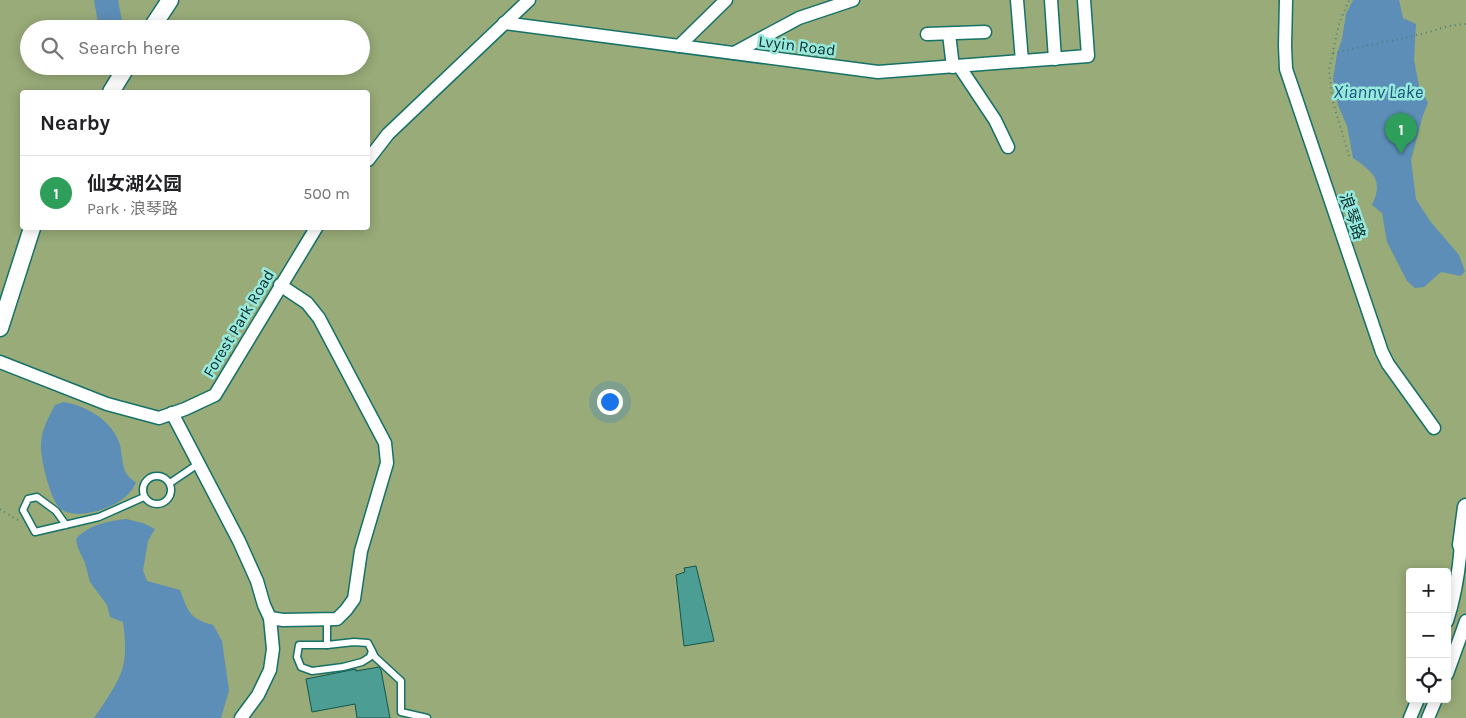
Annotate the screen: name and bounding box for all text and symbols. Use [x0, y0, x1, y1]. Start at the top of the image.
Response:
search box [20, 20, 370, 75]
street label: Lvyin Road [757, 31, 837, 60]
icon: search [38, 34, 66, 62]
text: Search here [78, 37, 180, 59]
water label: Xiannv Lake [1333, 81, 1423, 103]
text: Nearby [40, 111, 110, 135]
pin: 1 [1385, 113, 1417, 154]
text: 仙女湖公园 [87, 173, 182, 195]
text: 1 [53, 184, 59, 203]
text: 500 m [303, 184, 350, 203]
street label: 浪琴路 [1336, 190, 1369, 242]
text: Park · 浪琴路 [87, 199, 178, 218]
street label: Forest Park Road [199, 266, 278, 380]
your location [597, 389, 623, 415]
map controls [1406, 568, 1451, 703]
button: + [1406, 568, 1451, 613]
button: − [1406, 613, 1451, 658]
button: locate [1406, 658, 1451, 703]

